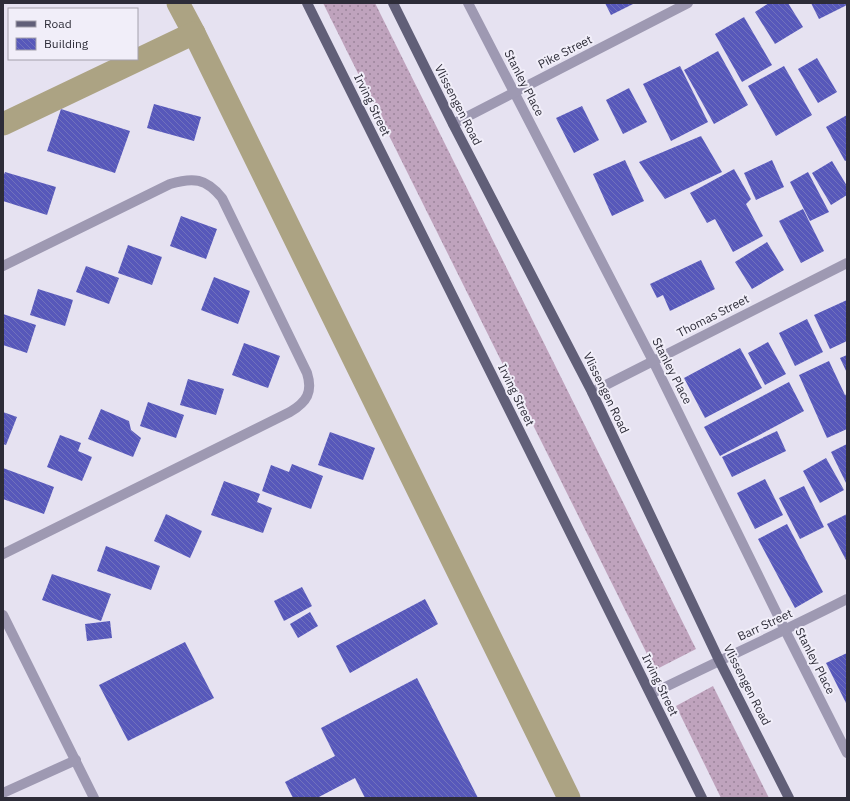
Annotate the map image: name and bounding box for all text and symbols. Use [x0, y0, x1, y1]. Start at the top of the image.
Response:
legend [8, 8, 138, 60]
text: Road [44, 16, 72, 31]
street label: Pike Street [535, 32, 594, 72]
text: Building [44, 36, 89, 51]
street label: Stanley Place [501, 47, 548, 119]
street label: Vlissengen Road [432, 62, 485, 148]
street label: Irving Street [351, 71, 394, 138]
street label: Thomas Street [674, 291, 751, 340]
street label: Stanley Place [649, 335, 696, 407]
street label: Vlissengen Road [580, 350, 633, 436]
street label: Irving Street [495, 361, 538, 428]
street label: Barr Street [735, 605, 795, 644]
street label: Stanley Place [792, 625, 839, 697]
street label: Vlissengen Road [721, 642, 774, 728]
street label: Irving Street [639, 651, 682, 718]

